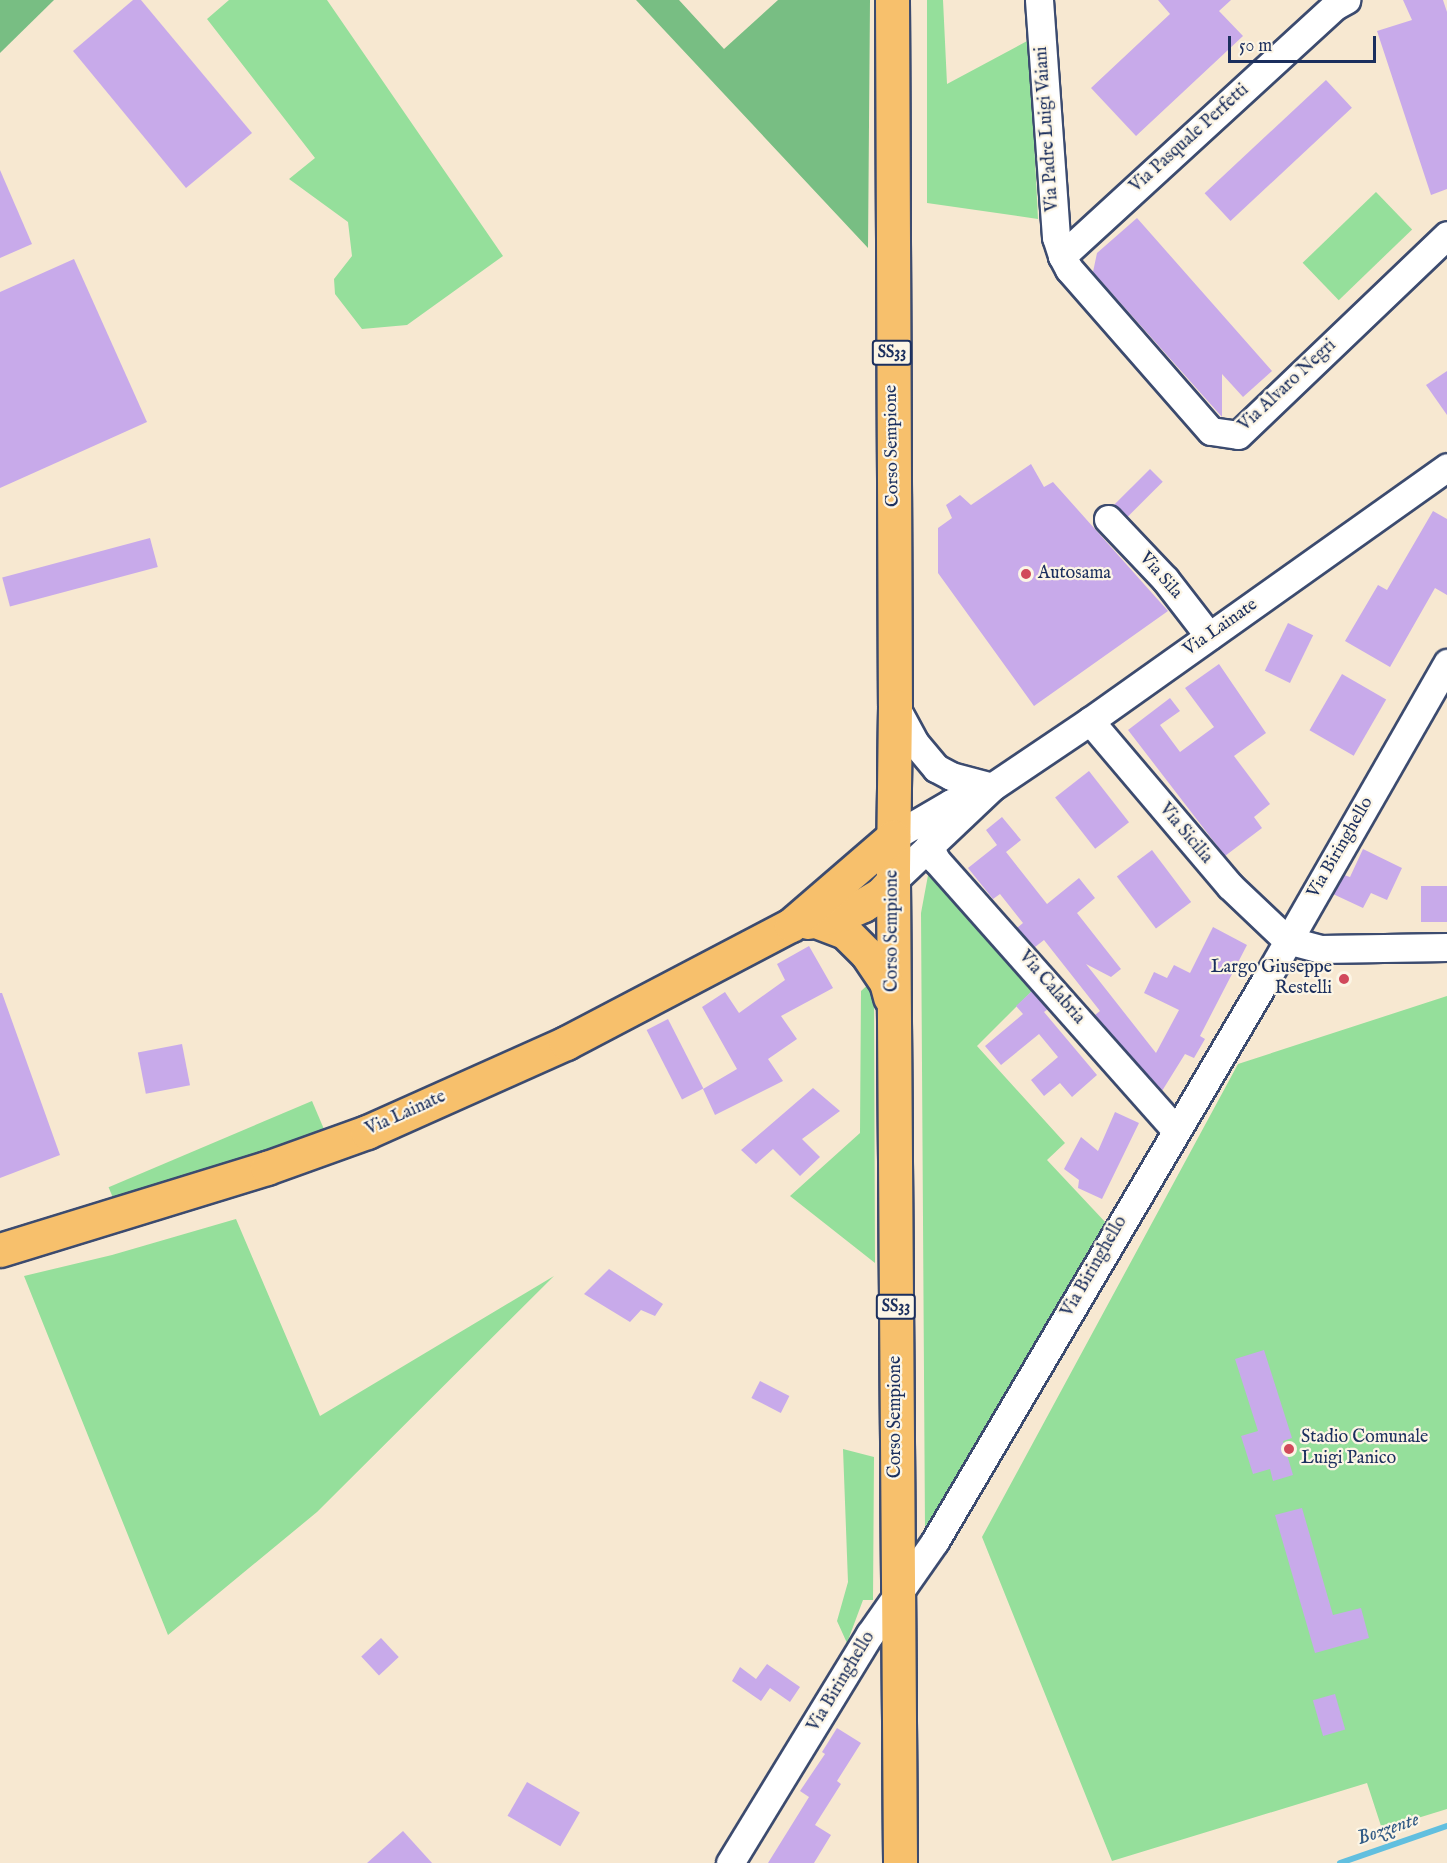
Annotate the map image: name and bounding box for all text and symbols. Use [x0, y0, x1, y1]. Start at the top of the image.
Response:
scale bar [1231, 24, 1380, 62]
text: 50 m [1239, 35, 1272, 58]
street label: Via Padre Luigi Vaiani [1031, 46, 1065, 212]
street label: Via Pasquale Perfetti [1126, 80, 1254, 198]
street label: Via Alvaro Negri [1235, 335, 1341, 437]
road number: SS33 [871, 340, 913, 366]
street label: Corso Sempione [881, 385, 905, 507]
street label: Via Sila [1134, 548, 1186, 604]
place label: Autosama [1038, 563, 1111, 585]
marker: Autosama [1019, 567, 1033, 581]
street label: Via Lainate [1180, 595, 1262, 661]
street label: Via Biringhello [1303, 794, 1379, 902]
street label: Via Sicilia [1153, 799, 1217, 869]
street label: Corso Sempione [882, 870, 904, 992]
street label: Via Calabria [1013, 947, 1089, 1029]
place label: Largo Giuseppe Restelli [1211, 958, 1332, 1000]
marker: Largo Giuseppe Restelli [1337, 972, 1351, 986]
street label: Via Lainate [363, 1087, 449, 1141]
street label: Via Biringhello [1057, 1213, 1133, 1321]
road number: SS33 [875, 1294, 917, 1320]
street label: Corso Sempione [885, 1356, 907, 1478]
place label: Stadio Comunale Luigi Panico [1301, 1428, 1428, 1470]
marker: Stadio Comunale Luigi Panico [1282, 1442, 1296, 1456]
street label: Via Biringhello [804, 1628, 880, 1736]
water label: Bozzente [1354, 1807, 1422, 1851]

